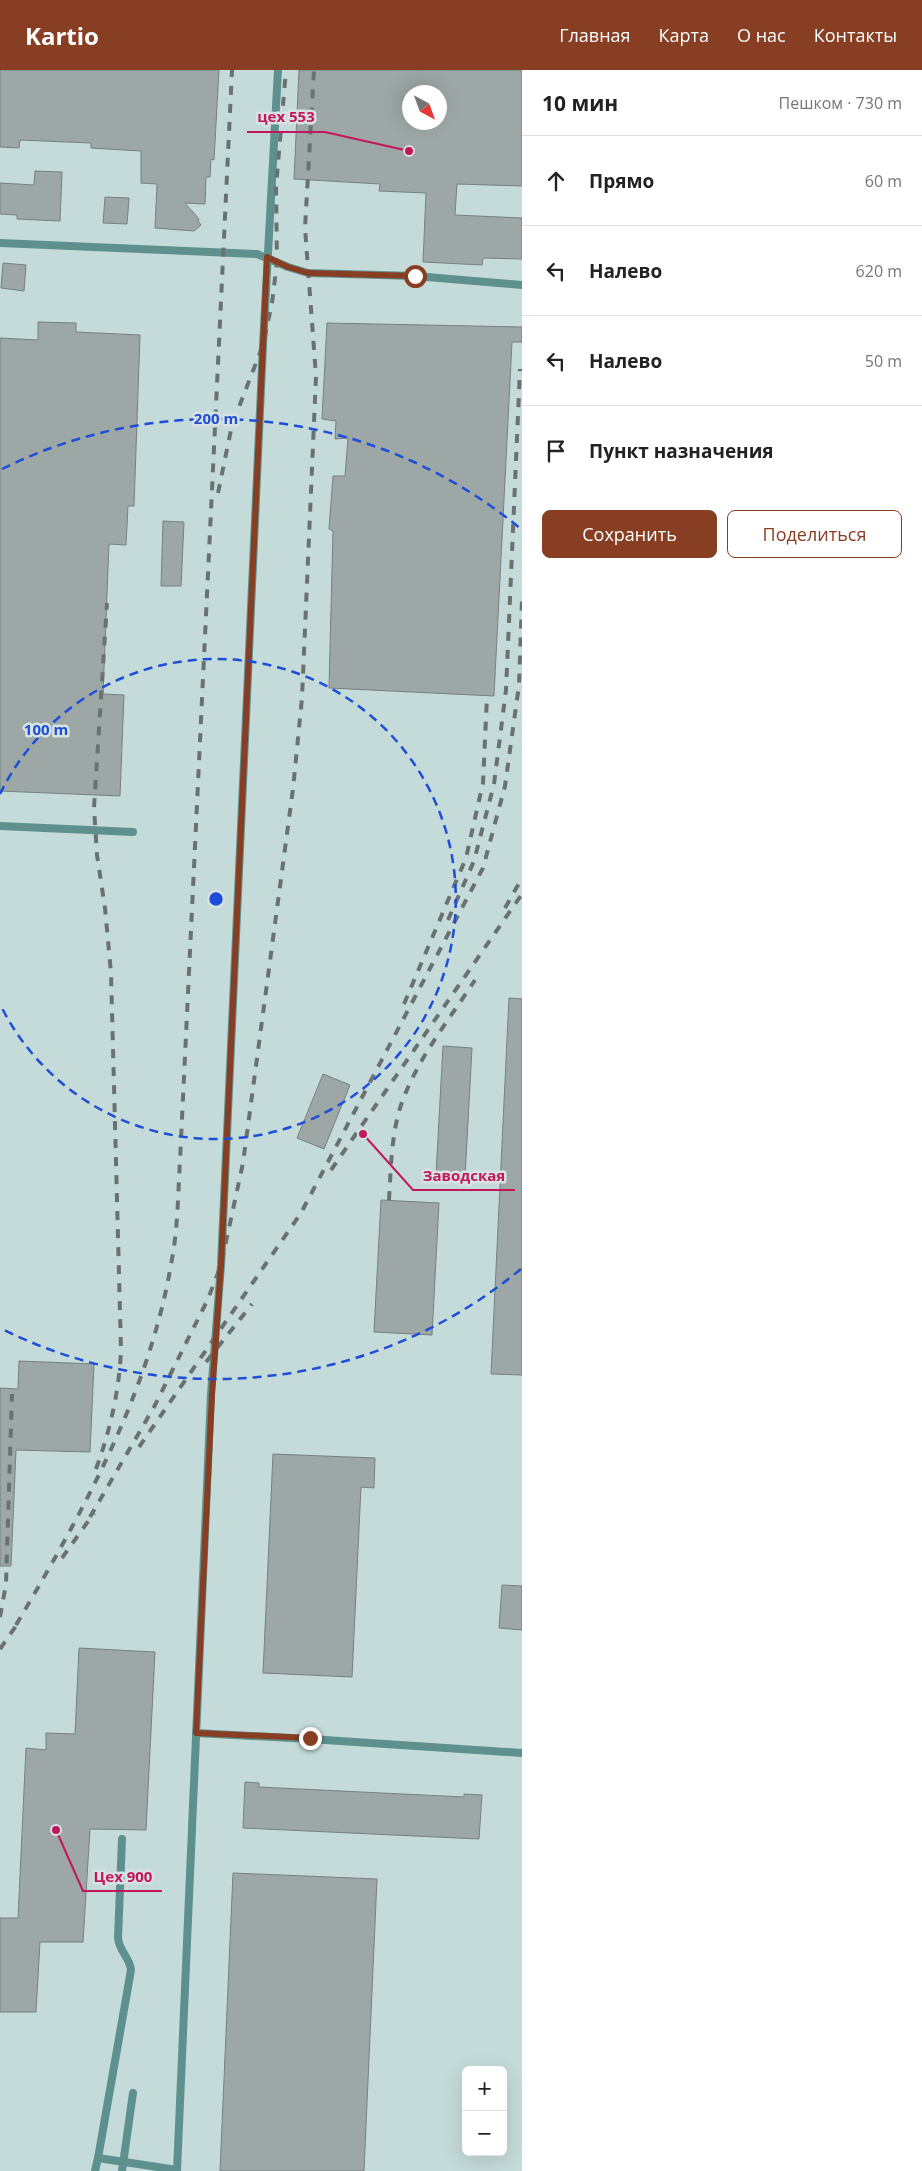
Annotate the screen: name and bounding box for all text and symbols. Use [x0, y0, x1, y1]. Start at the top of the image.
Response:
text: Kartio [25, 19, 99, 52]
text: Главная [559, 23, 631, 47]
text: Карта [659, 23, 709, 47]
text: О нас [737, 23, 786, 47]
text: Контакты [814, 23, 897, 47]
north arrow [402, 85, 447, 130]
text: 10 мин [542, 89, 618, 117]
text: Пешком · 730 m [779, 92, 902, 114]
callout: цех 553 [247, 102, 325, 132]
text: цех 553 [257, 106, 315, 126]
icon: ahead [542, 167, 570, 195]
text: Прямо [589, 168, 654, 194]
text: 60 m [865, 170, 902, 192]
icon: left [542, 257, 570, 285]
text: Налево [589, 258, 662, 284]
text: 620 m [856, 260, 902, 282]
route start [404, 265, 427, 288]
icon: left [542, 347, 570, 375]
text: Налево [589, 348, 662, 374]
text: 50 m [865, 350, 902, 372]
text: 200 m [194, 408, 238, 428]
icon: arrive [542, 437, 570, 465]
text: Пункт назначения [589, 438, 774, 464]
button: Сохранить [542, 510, 717, 558]
button: Поделиться [727, 510, 902, 558]
text: 100 m [24, 719, 68, 739]
centre of rings [207, 890, 225, 908]
callout: Заводская [413, 1160, 515, 1190]
text: Заводская [423, 1165, 505, 1185]
route end [299, 1727, 322, 1750]
callout: Цех 900 [83, 1861, 162, 1891]
text: Цех 900 [94, 1866, 153, 1886]
map controls [462, 2066, 507, 2156]
button: + [462, 2066, 507, 2111]
button: − [462, 2111, 507, 2156]

